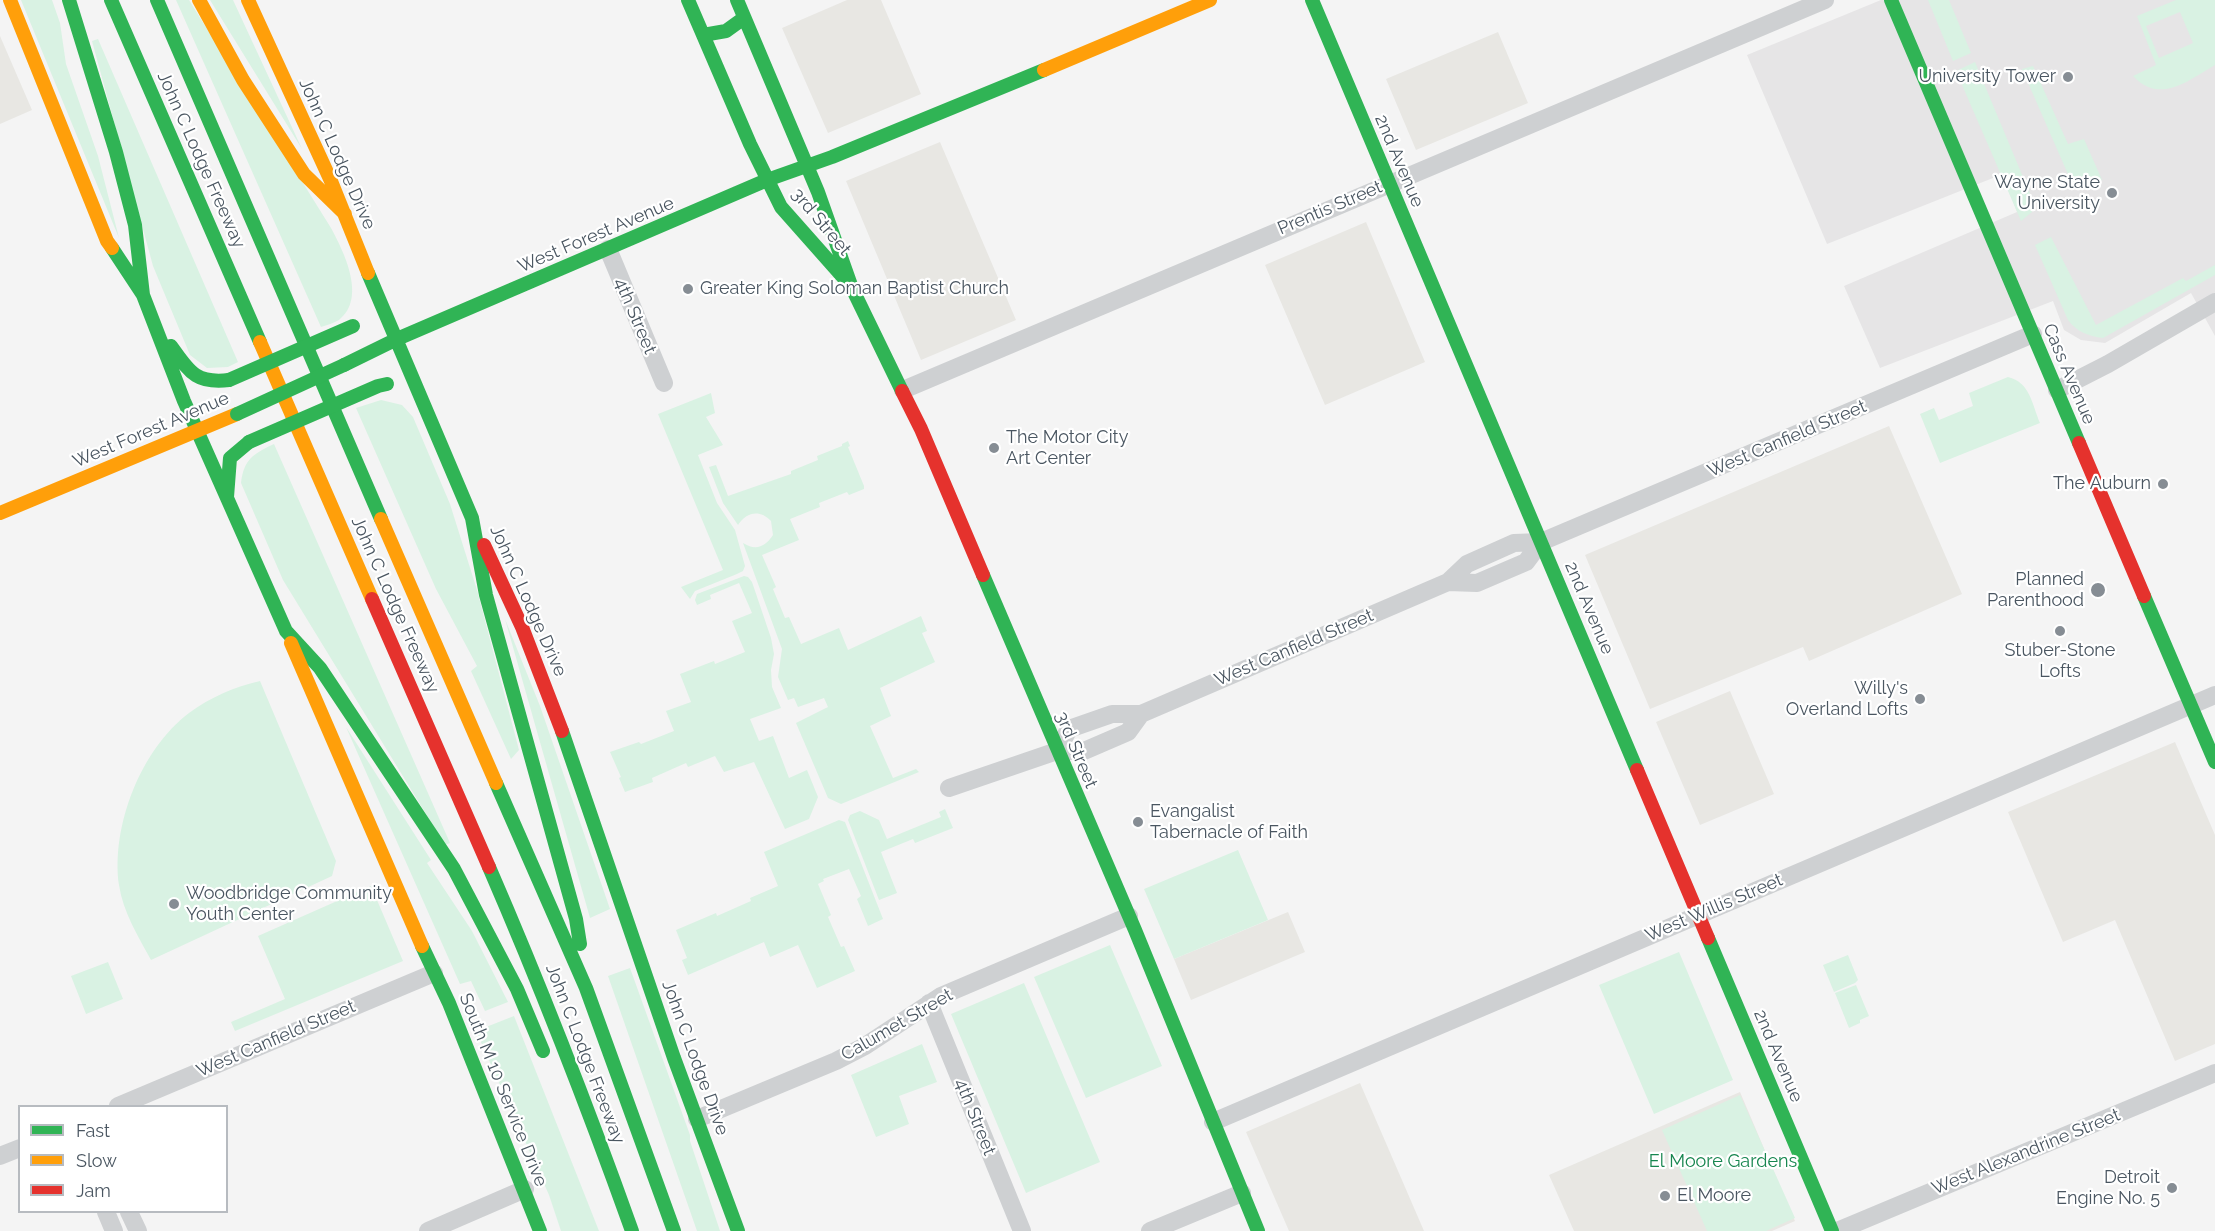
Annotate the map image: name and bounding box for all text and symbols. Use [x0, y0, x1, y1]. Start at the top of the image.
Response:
place label: University Tower [1918, 66, 2056, 88]
street label: John C Lodge Freeway [152, 68, 250, 252]
marker: University Tower [2061, 70, 2075, 84]
street label: John C Lodge Drive [294, 75, 380, 233]
street label: 2nd Avenue [1370, 111, 1428, 211]
place label: Wayne State University [1994, 172, 2100, 214]
street label: Prentis Street [1275, 176, 1385, 240]
street label: 3rd Street [787, 184, 855, 260]
marker: Wayne State University [2105, 186, 2119, 200]
street label: West Forest Avenue [515, 192, 677, 278]
street label: 4th Street [609, 275, 661, 357]
place label: Greater King Soloman Baptist Church [700, 278, 1009, 300]
marker: Greater King Soloman Baptist Church [681, 282, 695, 296]
street label: Cass Avenue [2038, 320, 2100, 428]
street label: West Forest Avenue [70, 387, 232, 473]
street label: West Canfield Street [1704, 396, 1870, 482]
place label: The Motor City Art Center [1006, 427, 1128, 470]
marker: The Motor City Art Center [987, 441, 1001, 455]
place label: The Auburn [2053, 473, 2151, 495]
marker: The Auburn [2156, 477, 2170, 491]
street label: John C Lodge Freeway [346, 513, 444, 697]
street label: John C Lodge Drive [485, 522, 571, 680]
street label: 2nd Avenue [1560, 558, 1618, 658]
place label: Planned Parenthood [1987, 569, 2084, 612]
marker: Planned Parenthood [2089, 581, 2107, 599]
street label: West Canfield Street [1211, 605, 1377, 691]
marker: Stuber-Stone Lofts [2053, 624, 2067, 638]
place label: Stuber-Stone Lofts [2005, 640, 2115, 682]
place label: Willy's Overland Lofts [1786, 678, 1908, 720]
marker: Willy's Overland Lofts [1913, 692, 1927, 706]
street label: 3rd Street [1050, 708, 1102, 792]
place label: Evangalist Tabernacle of Faith [1150, 801, 1308, 844]
marker: Evangalist Tabernacle of Faith [1131, 815, 1145, 829]
street label: West Willis Street [1642, 869, 1786, 947]
place label: Woodbridge Community Youth Center [186, 883, 392, 926]
marker: Woodbridge Community Youth Center [167, 897, 181, 911]
street label: John C Lodge Freeway [541, 961, 629, 1147]
street label: John C Lodge Drive [657, 978, 733, 1138]
street label: Calumet Street [837, 984, 957, 1066]
street label: South M 10 Service Drive [454, 990, 552, 1190]
street label: West Canfield Street [193, 996, 359, 1082]
street label: 2nd Avenue [1749, 1006, 1807, 1106]
street label: 4th Street [950, 1075, 1000, 1159]
street label: West Alexandrine Street [1929, 1104, 2123, 1200]
legend [18, 1105, 228, 1213]
text: Fast [76, 1120, 110, 1141]
text: Slow [76, 1150, 117, 1171]
park label: El Moore Gardens [1649, 1151, 1797, 1173]
place label: Detroit Engine No. 5 [2056, 1167, 2160, 1210]
text: Jam [76, 1180, 111, 1201]
marker: Detroit Engine No. 5 [2165, 1181, 2179, 1195]
place label: El Moore [1677, 1185, 1751, 1207]
marker: El Moore [1658, 1189, 1672, 1203]

